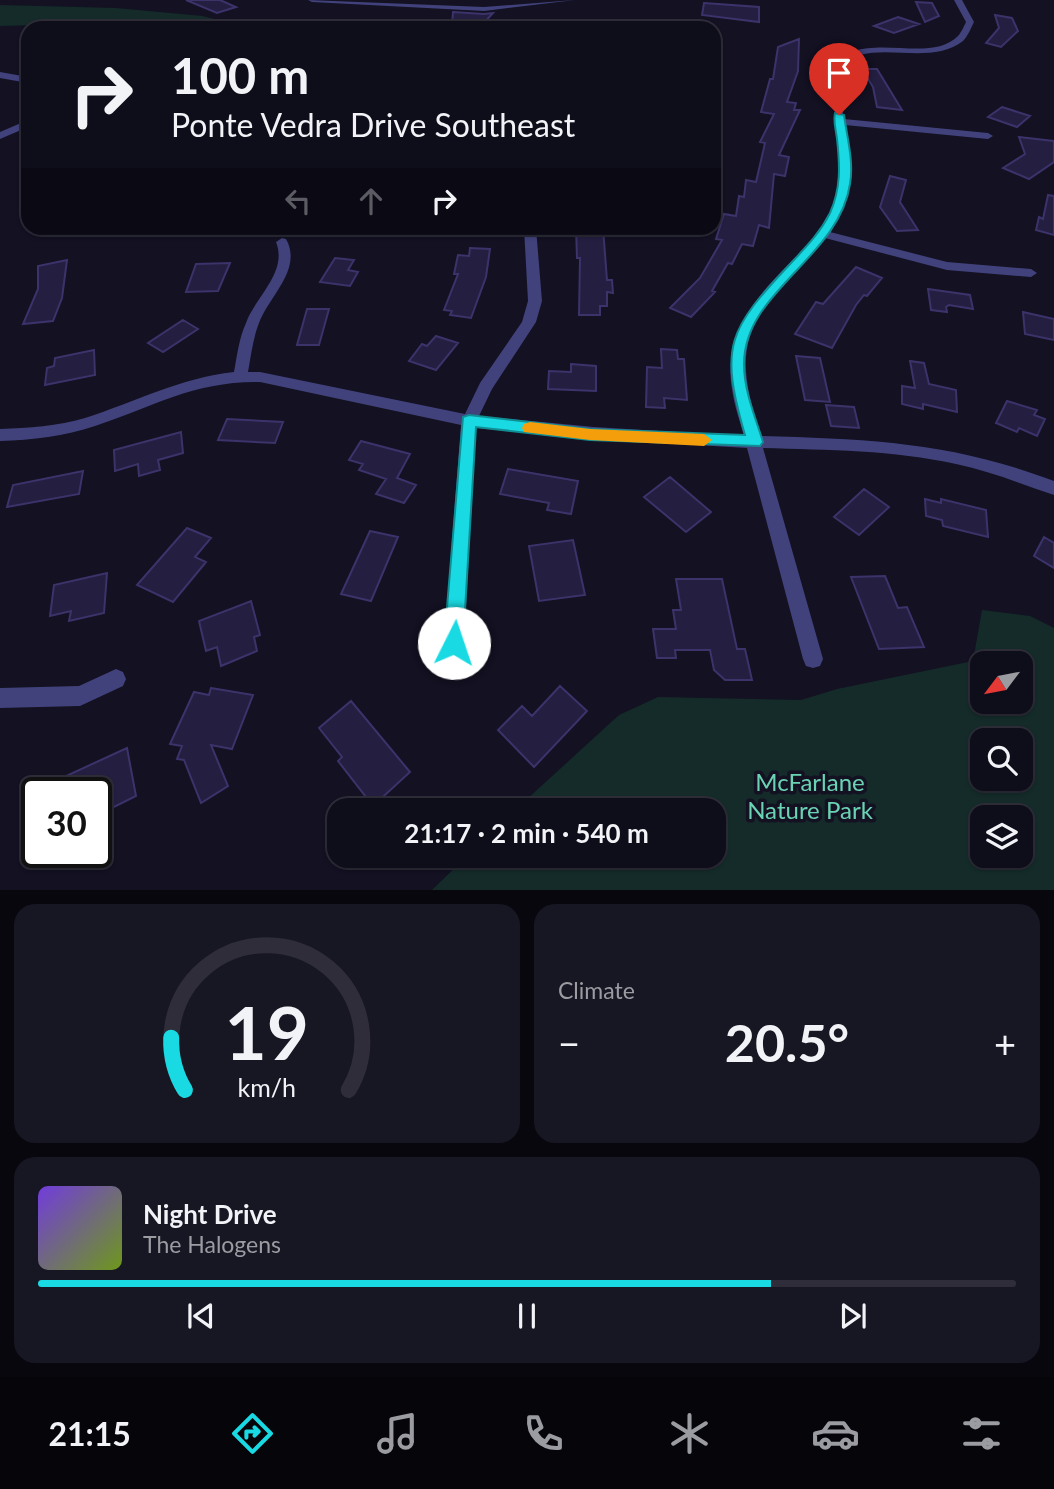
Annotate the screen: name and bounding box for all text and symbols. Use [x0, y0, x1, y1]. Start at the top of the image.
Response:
pin [809, 43, 869, 115]
text: 100 m [171, 46, 309, 104]
icon: right [56, 49, 147, 140]
icon: arrive [820, 54, 858, 92]
text: Ponte Vedra Drive Southeast [171, 105, 575, 144]
icon: left [279, 182, 317, 220]
icon: ahead [352, 182, 390, 220]
icon: right [425, 182, 463, 220]
position arrow [417, 606, 491, 680]
north arrow [970, 651, 1032, 714]
map controls [970, 651, 1033, 868]
button: search [970, 728, 1033, 791]
park label: McFarlane Nature Park [747, 767, 874, 824]
speed limit sign: 30 [21, 777, 112, 868]
button: layers [970, 805, 1033, 868]
text: 21:17 · 2 min · 540 m [404, 817, 649, 849]
text: Climate [558, 976, 635, 1004]
text: 19 [225, 988, 309, 1076]
text: 20.5° [725, 1011, 849, 1073]
text: − [558, 1020, 580, 1066]
text: + [994, 1020, 1016, 1066]
text: km/h [238, 1071, 296, 1101]
text: Night Drive [143, 1198, 277, 1230]
text: The Halogens [143, 1230, 281, 1258]
icon: previous [182, 1297, 220, 1335]
icon: pause [508, 1297, 546, 1335]
icon: next [834, 1297, 872, 1335]
icon: directions [228, 1409, 277, 1458]
icon: music [373, 1409, 422, 1458]
icon: phone [519, 1409, 568, 1458]
icon: climate [665, 1409, 714, 1458]
icon: car [811, 1409, 860, 1458]
icon: filters [957, 1409, 1006, 1458]
text: 21:15 [48, 1414, 131, 1453]

